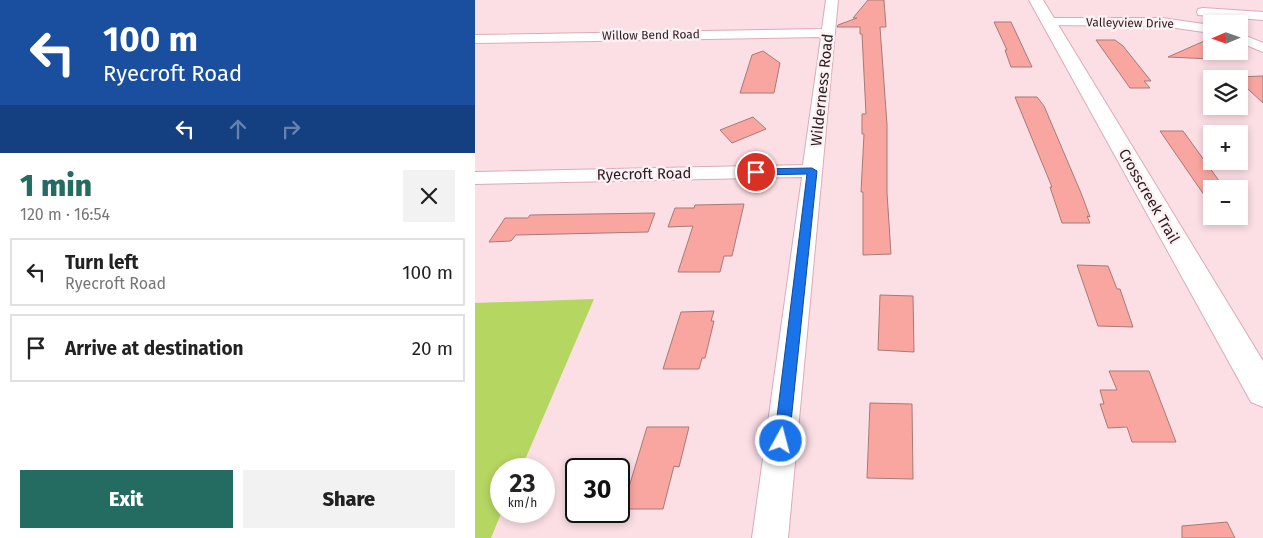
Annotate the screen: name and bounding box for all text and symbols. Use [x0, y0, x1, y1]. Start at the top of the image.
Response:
street label: Valleyview Drive [1086, 15, 1174, 31]
north arrow [1203, 15, 1247, 60]
map controls [1203, 15, 1248, 225]
text: 100 m [103, 18, 198, 60]
icon: left [20, 20, 85, 85]
street label: Willow Bend Road [602, 27, 700, 43]
street label: Wilderness Road [807, 33, 837, 147]
text: Ryecroft Road [103, 60, 242, 87]
button: layers [1203, 70, 1248, 115]
icon: left [171, 115, 199, 143]
icon: ahead [224, 115, 252, 143]
icon: right [277, 115, 305, 143]
button: + [1203, 125, 1248, 170]
street label: Crosscreek Trail [1115, 146, 1184, 247]
pin [735, 151, 777, 193]
icon: arrive [742, 158, 770, 186]
street label: Ryecroft Road [596, 164, 692, 184]
text: 1 min [20, 168, 92, 204]
button: close [403, 170, 455, 222]
button: − [1203, 180, 1248, 225]
text: 120 m · 16:54 [20, 205, 110, 224]
text: Turn left [65, 251, 139, 274]
icon: left [22, 258, 50, 286]
text: 100 m [402, 261, 453, 284]
text: Ryecroft Road [65, 274, 166, 293]
icon: arrive [22, 334, 50, 362]
text: Arrive at destination [65, 337, 244, 360]
text: 20 m [412, 337, 453, 360]
position arrow [754, 414, 806, 466]
speed limit sign: 30 [565, 458, 630, 523]
text: 23 [510, 469, 535, 499]
button: Exit [20, 470, 233, 528]
button: Share [243, 470, 455, 528]
text: km/h [508, 496, 537, 510]

